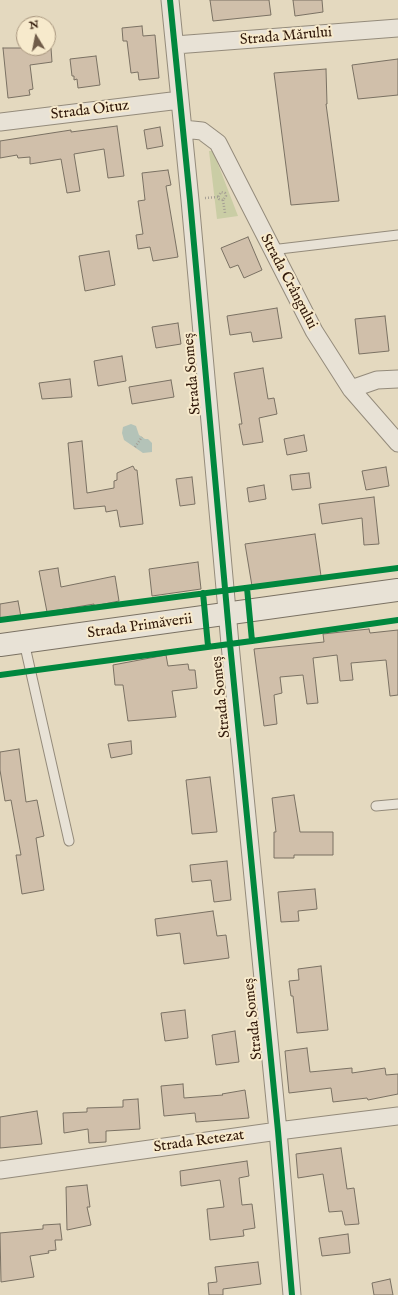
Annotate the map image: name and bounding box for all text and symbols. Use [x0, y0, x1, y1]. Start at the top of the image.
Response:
north arrow [16, 16, 56, 56]
text: N [28, 17, 40, 33]
street label: Strada Mărului [239, 24, 333, 50]
street label: Strada Oituz [50, 97, 130, 125]
street label: Strada Crângului [255, 231, 321, 333]
street label: Strada Someș [180, 332, 206, 416]
street label: Strada Primăverii [86, 611, 194, 643]
street label: Strada Someș [209, 655, 235, 739]
street label: Strada Someș [241, 977, 267, 1061]
street label: Strada Retezat [152, 1127, 246, 1157]

